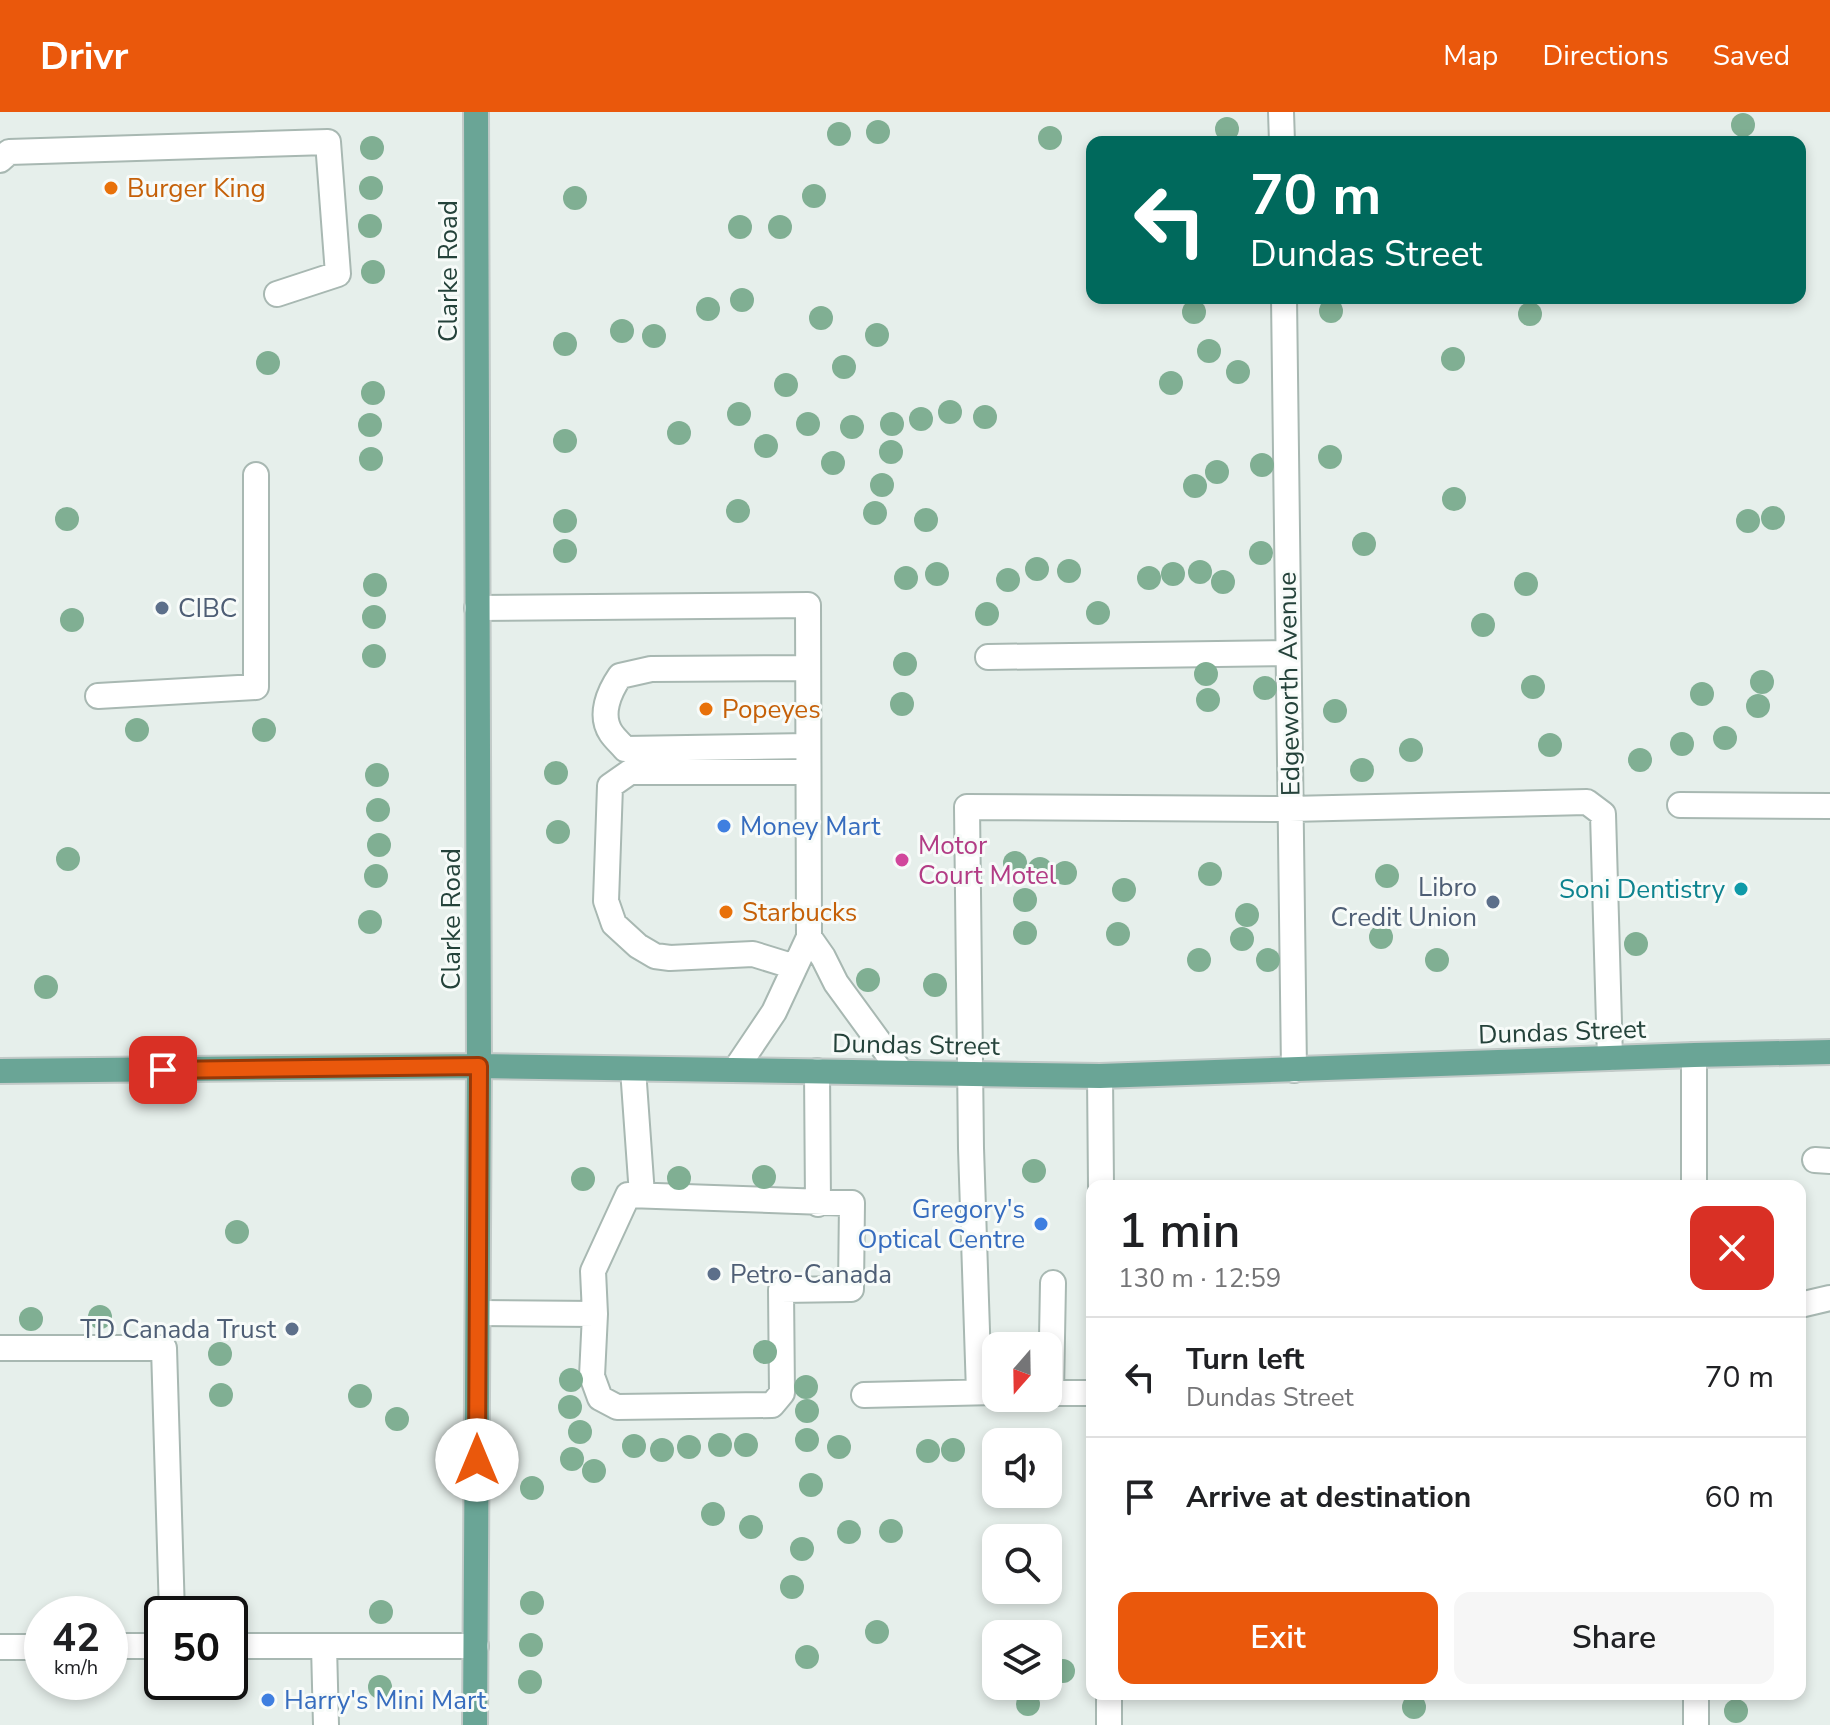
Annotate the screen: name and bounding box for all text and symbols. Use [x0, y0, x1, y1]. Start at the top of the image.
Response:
text: Drivr [40, 31, 128, 82]
text: Map [1443, 37, 1498, 75]
text: Directions [1542, 37, 1669, 75]
text: Saved [1713, 37, 1790, 75]
text: 70 m [1250, 157, 1381, 234]
icon: left [1118, 168, 1222, 272]
place label: Burger King [127, 171, 266, 206]
marker: Burger King [102, 179, 120, 197]
street label: Clarke Road [431, 200, 466, 342]
text: Dundas Street [1250, 230, 1482, 279]
street label: Edgeworth Avenue [1270, 572, 1308, 796]
place label: CIBC [178, 591, 237, 626]
marker: CIBC [153, 599, 171, 617]
place label: Popeyes [722, 692, 821, 727]
marker: Popeyes [697, 700, 715, 718]
place label: Money Mart [740, 809, 881, 844]
marker: Money Mart [715, 817, 733, 835]
place label: Motor Court Motel [918, 828, 1057, 893]
street label: Clarke Road [434, 848, 469, 990]
marker: Motor Court Motel [893, 851, 911, 869]
place label: Libro Credit Union [1331, 870, 1477, 935]
place label: Soni Dentistry [1559, 872, 1726, 907]
marker: Soni Dentistry [1732, 880, 1750, 898]
marker: Libro Credit Union [1484, 893, 1502, 911]
place label: Starbucks [742, 895, 857, 930]
marker: Starbucks [717, 903, 735, 921]
street label: Dundas Street [1478, 1012, 1647, 1052]
street label: Dundas Street [832, 1026, 1001, 1064]
pin [129, 1036, 197, 1104]
icon: arrive [141, 1048, 185, 1092]
place label: Gregory's Optical Centre [858, 1192, 1025, 1257]
text: 1 min [1118, 1198, 1240, 1264]
button: close [1690, 1206, 1774, 1290]
marker: Gregory's Optical Centre [1032, 1215, 1050, 1233]
place label: Petro-Canada [730, 1257, 892, 1292]
text: 130 m · 12:59 [1118, 1261, 1281, 1296]
marker: Petro-Canada [705, 1265, 723, 1283]
place label: TD Canada Trust [80, 1312, 277, 1347]
marker: TD Canada Trust [283, 1320, 301, 1338]
north arrow [982, 1332, 1062, 1412]
map controls [982, 1332, 1062, 1700]
text: Turn left [1186, 1339, 1304, 1380]
icon: left [1118, 1355, 1162, 1399]
text: 70 m [1705, 1357, 1774, 1398]
text: Dundas Street [1186, 1380, 1354, 1415]
position arrow [435, 1418, 519, 1502]
button: sound [982, 1428, 1062, 1508]
icon: arrive [1118, 1475, 1162, 1519]
text: Arrive at destination [1186, 1477, 1471, 1518]
text: 60 m [1705, 1477, 1774, 1518]
button: search [982, 1524, 1062, 1604]
button: Exit [1118, 1592, 1438, 1684]
button: Share [1454, 1592, 1774, 1684]
speed limit sign: 50 [144, 1596, 248, 1700]
text: 42 [52, 1611, 100, 1665]
button: layers [982, 1620, 1062, 1700]
text: km/h [54, 1654, 98, 1681]
place label: Harry's Mini Mart [284, 1683, 487, 1718]
marker: Harry's Mini Mart [259, 1691, 277, 1709]

